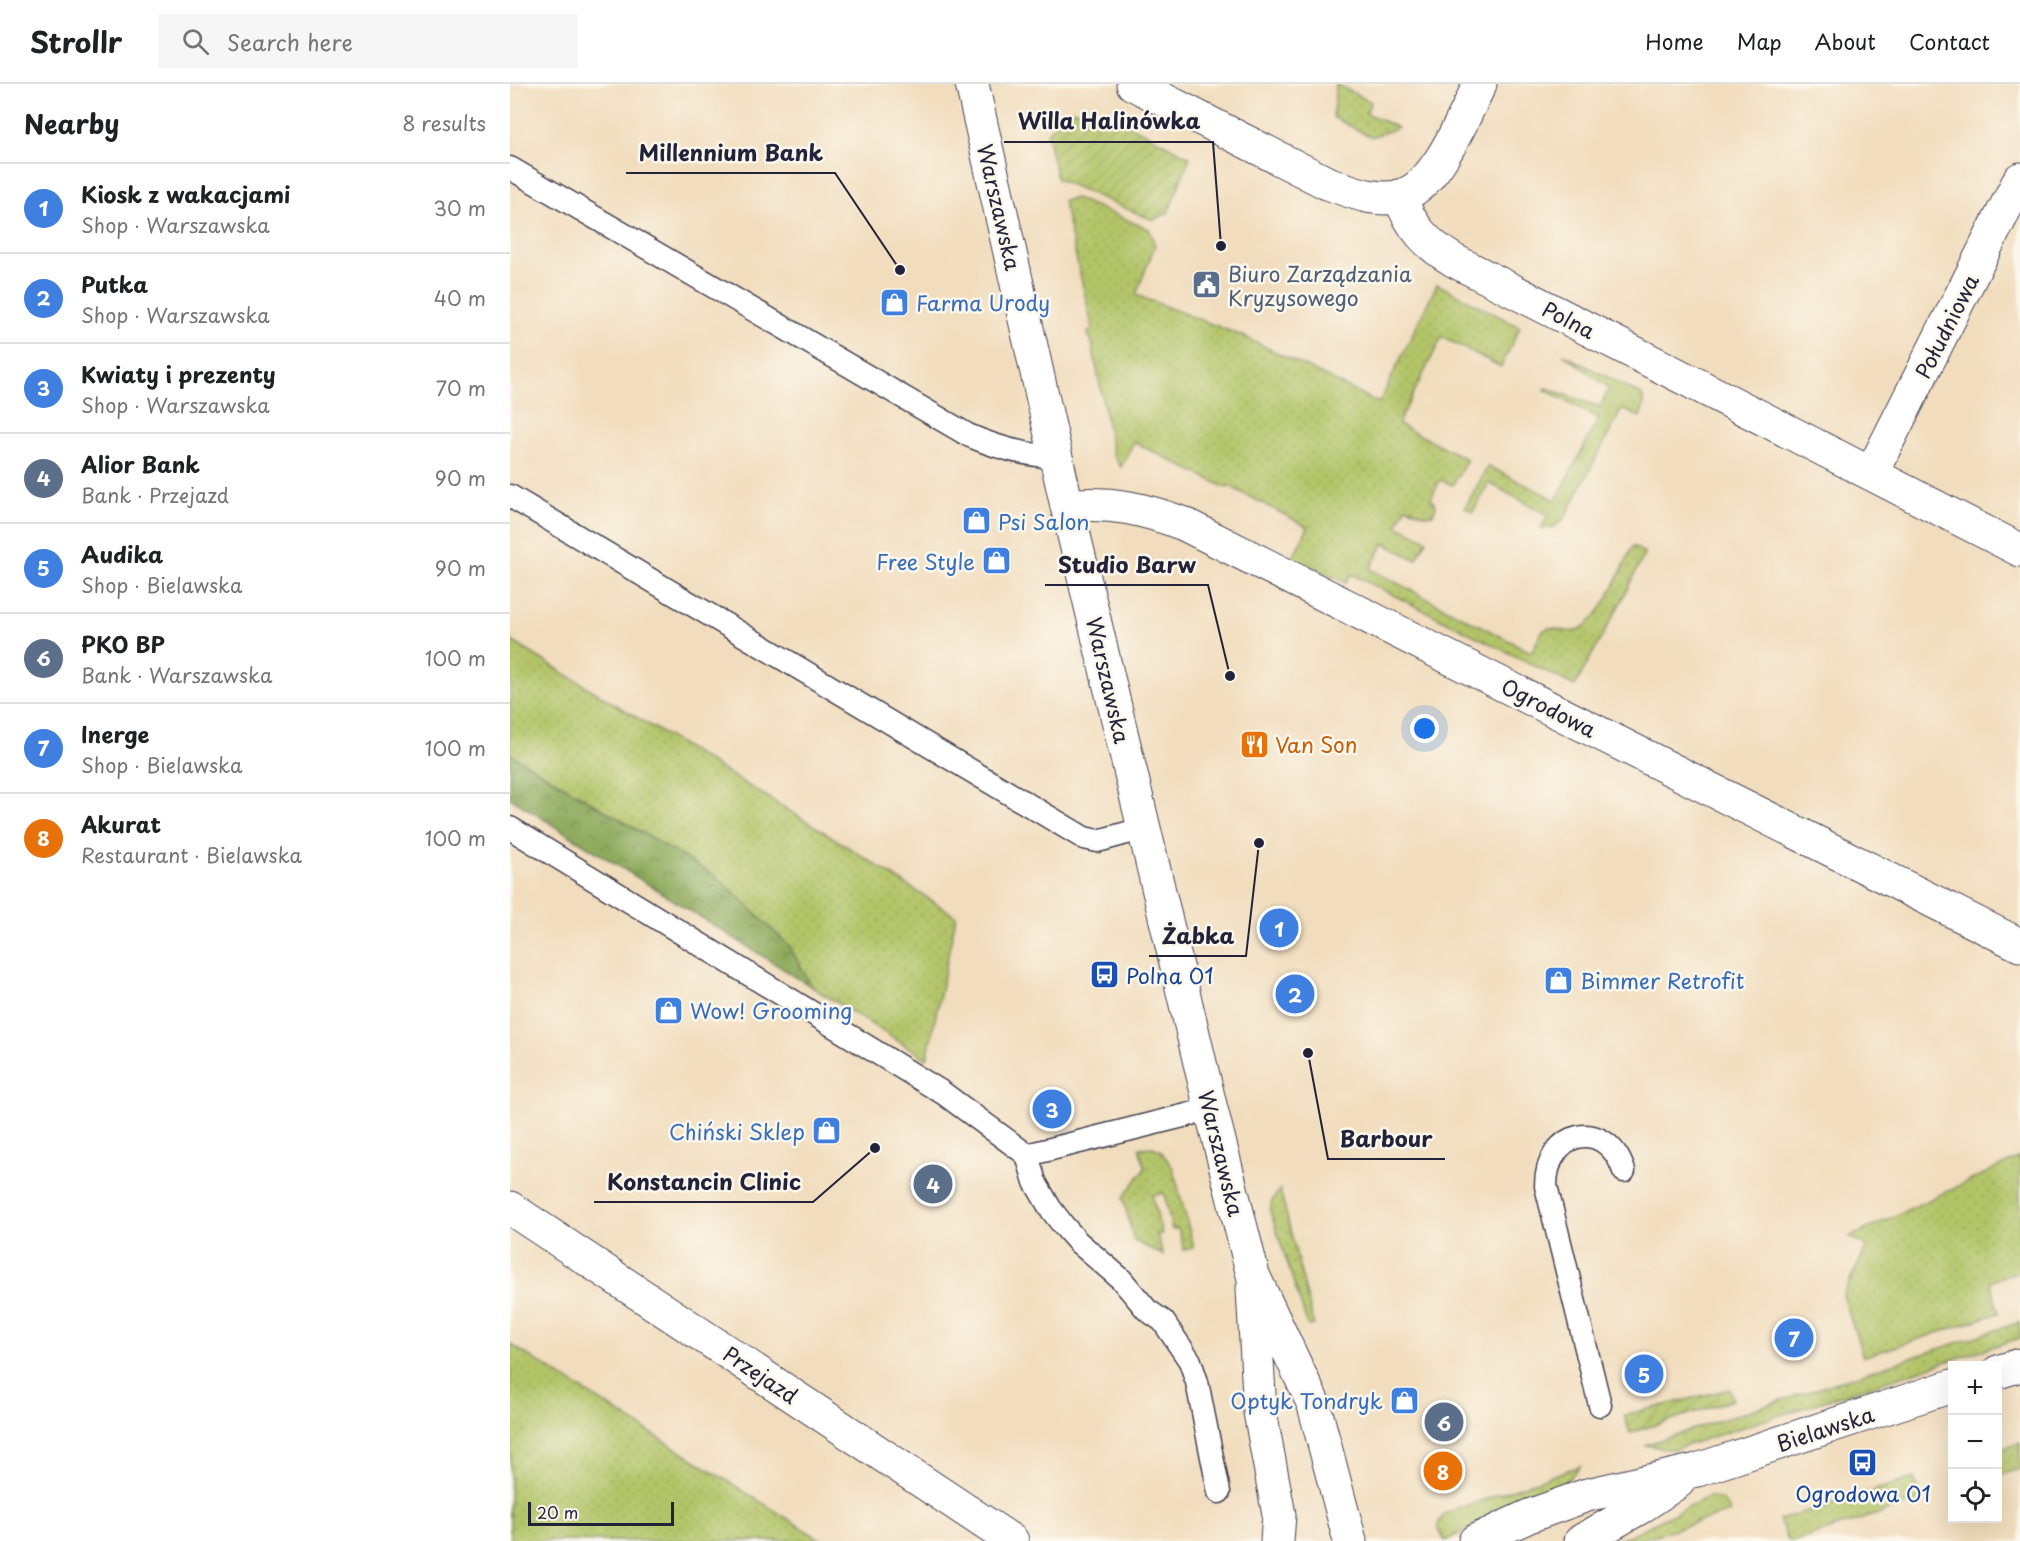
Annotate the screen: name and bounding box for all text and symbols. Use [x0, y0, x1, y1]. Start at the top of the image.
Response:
search box [158, 14, 578, 68]
text: Strollr [30, 20, 122, 63]
icon: search [179, 25, 212, 58]
text: Search here [227, 25, 353, 58]
text: Home [1645, 25, 1704, 57]
text: Map [1737, 25, 1782, 57]
text: About [1815, 25, 1876, 57]
text: Contact [1909, 25, 1990, 57]
callout: Willa Halinówka [1004, 102, 1213, 142]
text: Willa Halinówka [1018, 103, 1200, 136]
text: Nearby [24, 104, 119, 143]
text: 8 results [402, 108, 486, 138]
callout: Millennium Bank [626, 133, 835, 173]
text: Millennium Bank [639, 135, 823, 168]
street label: Warszawska [970, 141, 1030, 273]
text: Kiosk z wakacjami [81, 177, 290, 210]
text: 1 [39, 193, 48, 223]
text: 30 m [433, 193, 486, 223]
text: Shop · Warszawska [81, 210, 270, 240]
place label: Biuro Zarządzania Kryzysowego [1228, 257, 1412, 313]
text: Putka [81, 267, 148, 300]
street label: Południowa [1906, 268, 1986, 384]
public building icon: Biuro Zarządzania Kryzysowego [1191, 269, 1223, 301]
text: 2 [36, 283, 51, 313]
text: 40 m [434, 283, 486, 313]
shop icon: Farma Urody [879, 286, 911, 318]
place label: Farma Urody [916, 286, 1050, 318]
street label: Polna [1537, 292, 1601, 346]
text: Shop · Warszawska [81, 300, 270, 330]
text: Kwiaty i prezenty [81, 357, 276, 390]
text: 3 [37, 373, 50, 403]
text: 70 m [436, 373, 486, 403]
text: Shop · Warszawska [81, 390, 270, 420]
text: Alior Bank [81, 447, 200, 480]
text: 4 [37, 463, 50, 493]
text: 90 m [435, 463, 486, 493]
text: Bank · Przejazd [81, 480, 229, 510]
shop icon: Psi Salon [961, 505, 993, 537]
place label: Psi Salon [998, 505, 1090, 537]
text: Audika [81, 537, 163, 570]
place label: Free Style [876, 545, 975, 577]
shop icon: Free Style [980, 545, 1012, 577]
callout: Studio Barw [1045, 545, 1208, 585]
text: Studio Barw [1058, 547, 1196, 580]
text: 5 [37, 553, 50, 583]
text: 90 m [435, 553, 486, 583]
text: Shop · Bielawska [81, 570, 242, 600]
street label: Warszawska [1079, 614, 1139, 746]
text: PKO BP [81, 627, 165, 660]
text: 6 [36, 643, 51, 673]
text: 100 m [425, 643, 486, 673]
text: Bank · Warszawska [81, 660, 272, 690]
street label: Ogrodowa [1496, 669, 1602, 745]
your location [1410, 714, 1439, 743]
text: Inerge [81, 717, 150, 750]
restaurant icon: Van Son [1238, 728, 1270, 760]
place label: Van Son [1275, 728, 1357, 760]
text: 7 [38, 733, 49, 763]
text: 100 m [425, 733, 486, 763]
text: Shop · Bielawska [81, 750, 242, 780]
text: Akurat [81, 807, 161, 840]
text: 8 [37, 823, 50, 853]
text: 100 m [425, 823, 486, 853]
text: Restaurant · Bielawska [81, 840, 302, 870]
pin: 1 [1260, 906, 1298, 950]
callout: Żabka [1149, 916, 1246, 956]
text: Żabka [1162, 918, 1234, 951]
bus stop icon: Polna 01 [1089, 959, 1121, 991]
place label: Polna 01 [1126, 959, 1214, 991]
shop icon: Bimmer Retrofit [1543, 964, 1575, 996]
place label: Bimmer Retrofit [1580, 964, 1744, 996]
pin: 2 [1276, 972, 1314, 1016]
shop icon: Wow! Grooming [653, 994, 685, 1026]
place label: Wow! Grooming [690, 994, 852, 1026]
pin: 3 [1032, 1086, 1072, 1132]
street label: Warszawska [1191, 1087, 1253, 1219]
place label: Chiński Sklep [669, 1115, 805, 1147]
shop icon: Chiński Sklep [810, 1115, 842, 1147]
callout: Barbour [1328, 1119, 1445, 1159]
text: Barbour [1339, 1121, 1433, 1154]
callout: Konstancin Clinic [594, 1162, 813, 1202]
pin: 4 [914, 1162, 952, 1206]
text: Konstancin Clinic [607, 1164, 801, 1197]
pin: 7 [1774, 1316, 1814, 1360]
street label: Przejazd [717, 1337, 805, 1411]
pin: 5 [1624, 1352, 1664, 1396]
map controls [1948, 1361, 2002, 1523]
button: + [1948, 1361, 2002, 1415]
place label: Optyk Tondryk [1230, 1384, 1383, 1416]
shop icon: Optyk Tondryk [1388, 1384, 1420, 1416]
street label: Bielawska [1772, 1397, 1878, 1459]
pin: 6 [1424, 1400, 1464, 1444]
button: − [1948, 1415, 2002, 1469]
bus stop icon: Ogrodowa 01 [1847, 1446, 1879, 1478]
pin: 8 [1424, 1448, 1462, 1494]
button: locate [1948, 1469, 2002, 1523]
place label: Ogrodowa 01 [1795, 1477, 1931, 1509]
scale bar [528, 1499, 674, 1526]
text: 20 m [537, 1500, 578, 1524]

